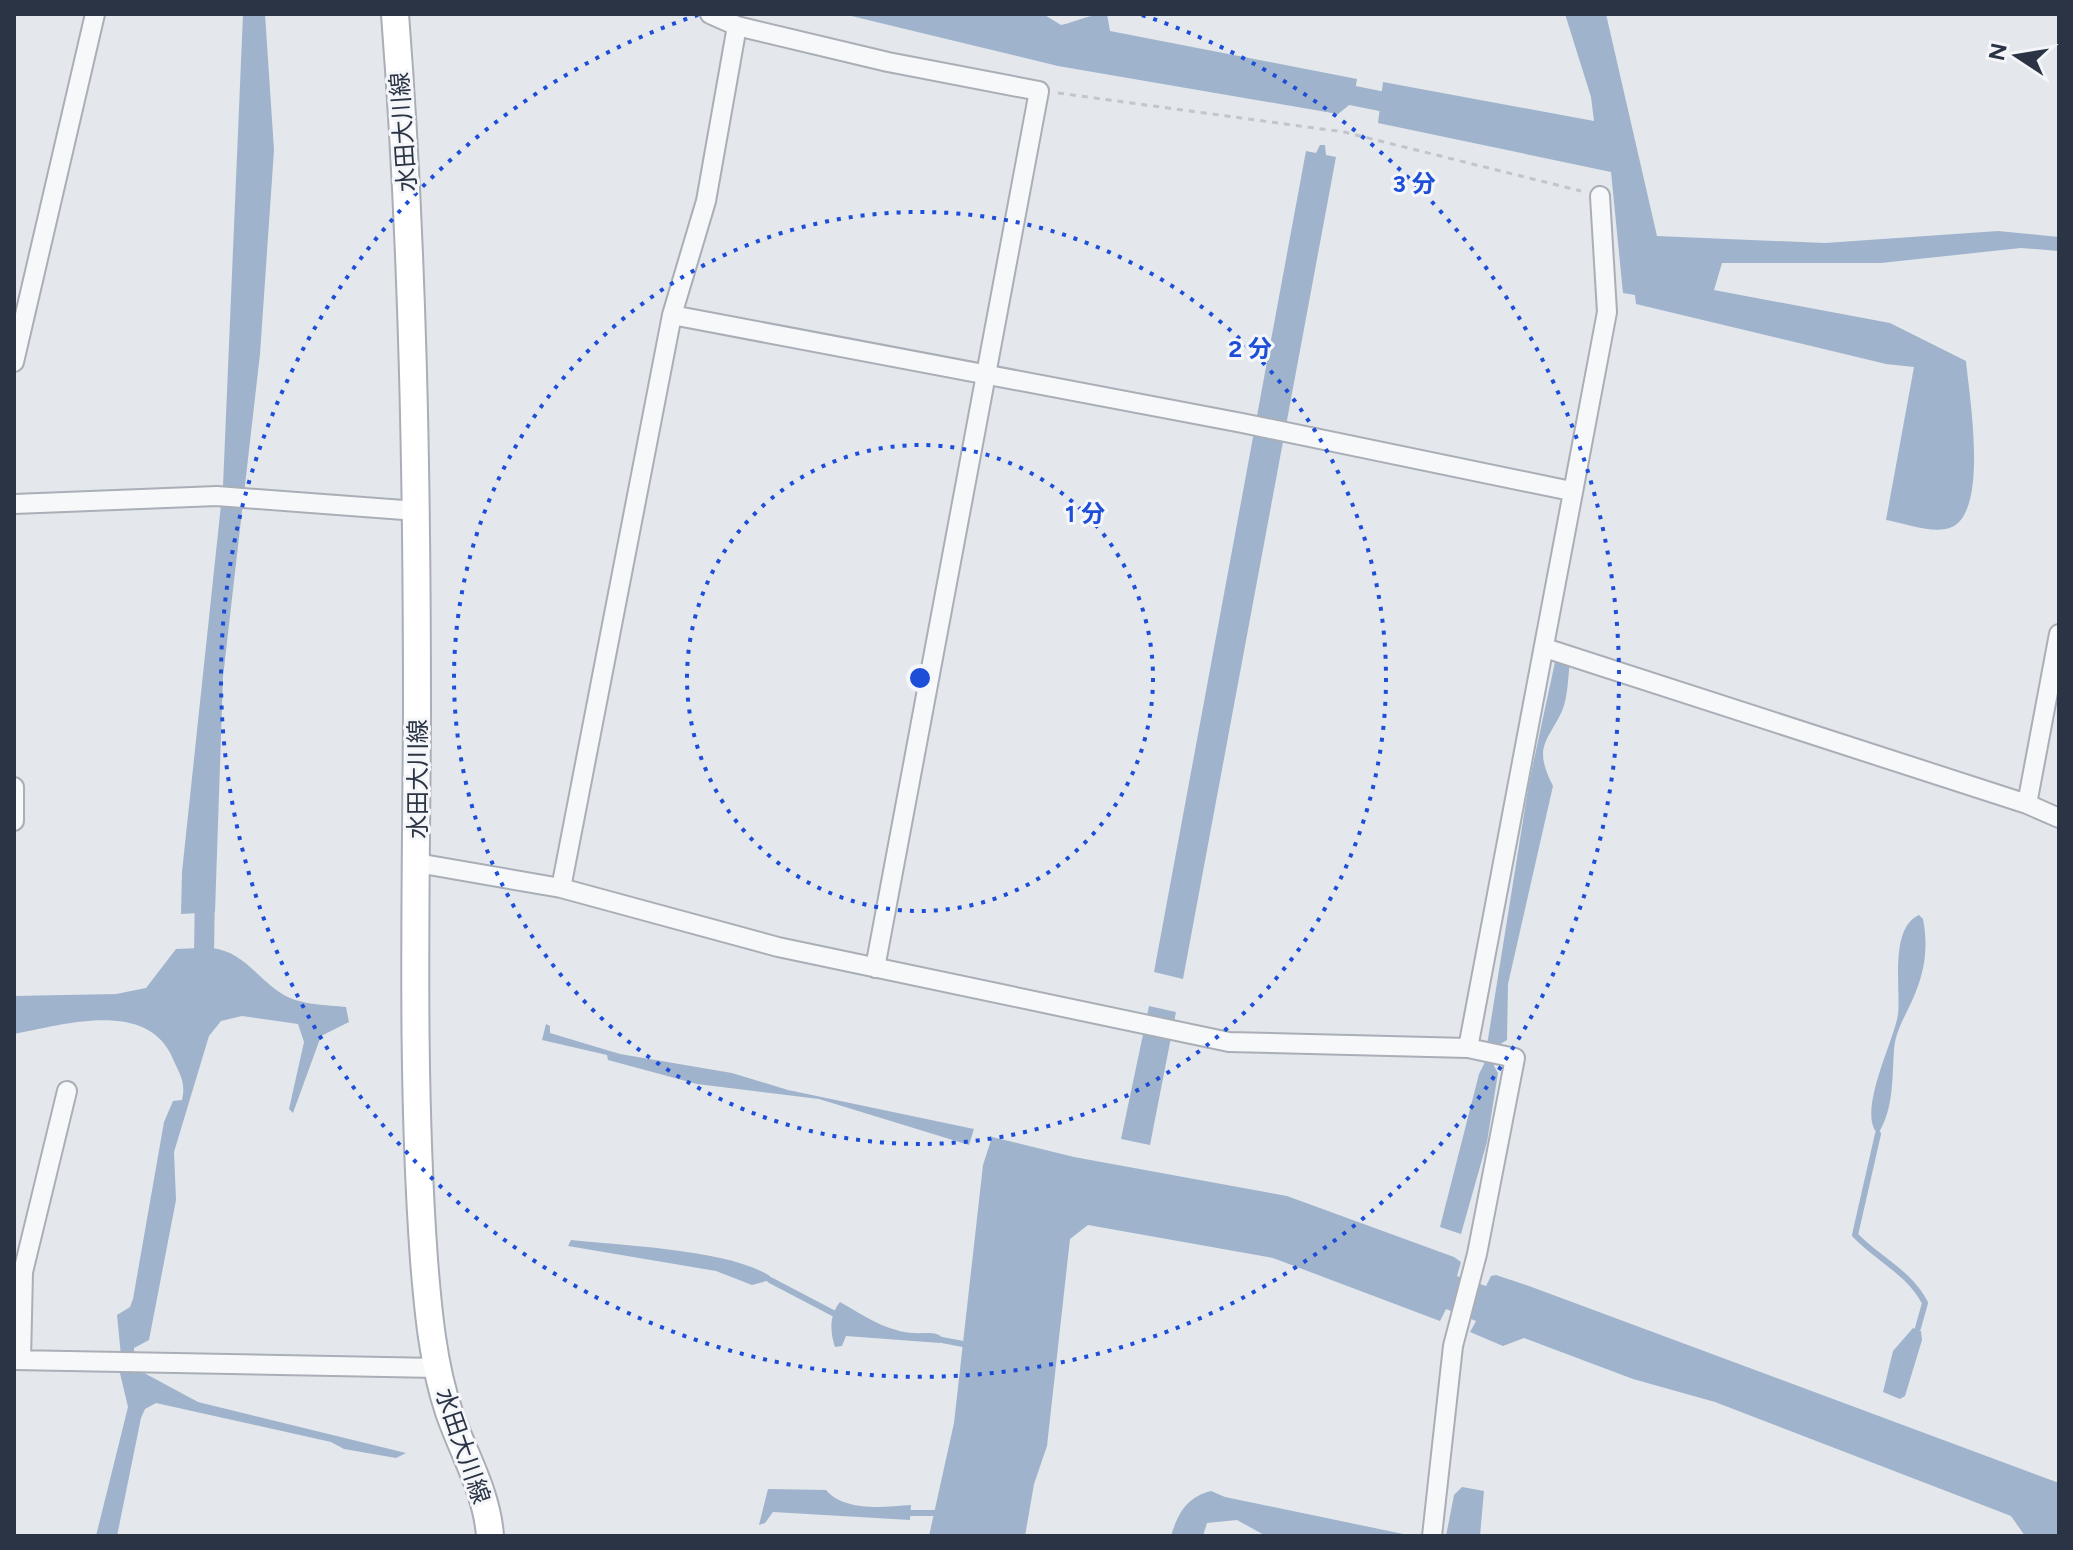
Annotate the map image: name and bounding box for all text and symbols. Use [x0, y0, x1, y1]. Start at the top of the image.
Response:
north arrow [1977, 16, 2057, 96]
text: N [1983, 41, 2013, 63]
street label: 水田大川線 [384, 71, 422, 193]
text: 3 分 [1392, 169, 1436, 198]
text: 2 分 [1228, 334, 1272, 363]
text: 1 分 [1065, 499, 1105, 528]
centre of rings [906, 664, 934, 692]
street label: 水田大川線 [403, 719, 432, 839]
street label: 水田大川線 [430, 1385, 496, 1507]

